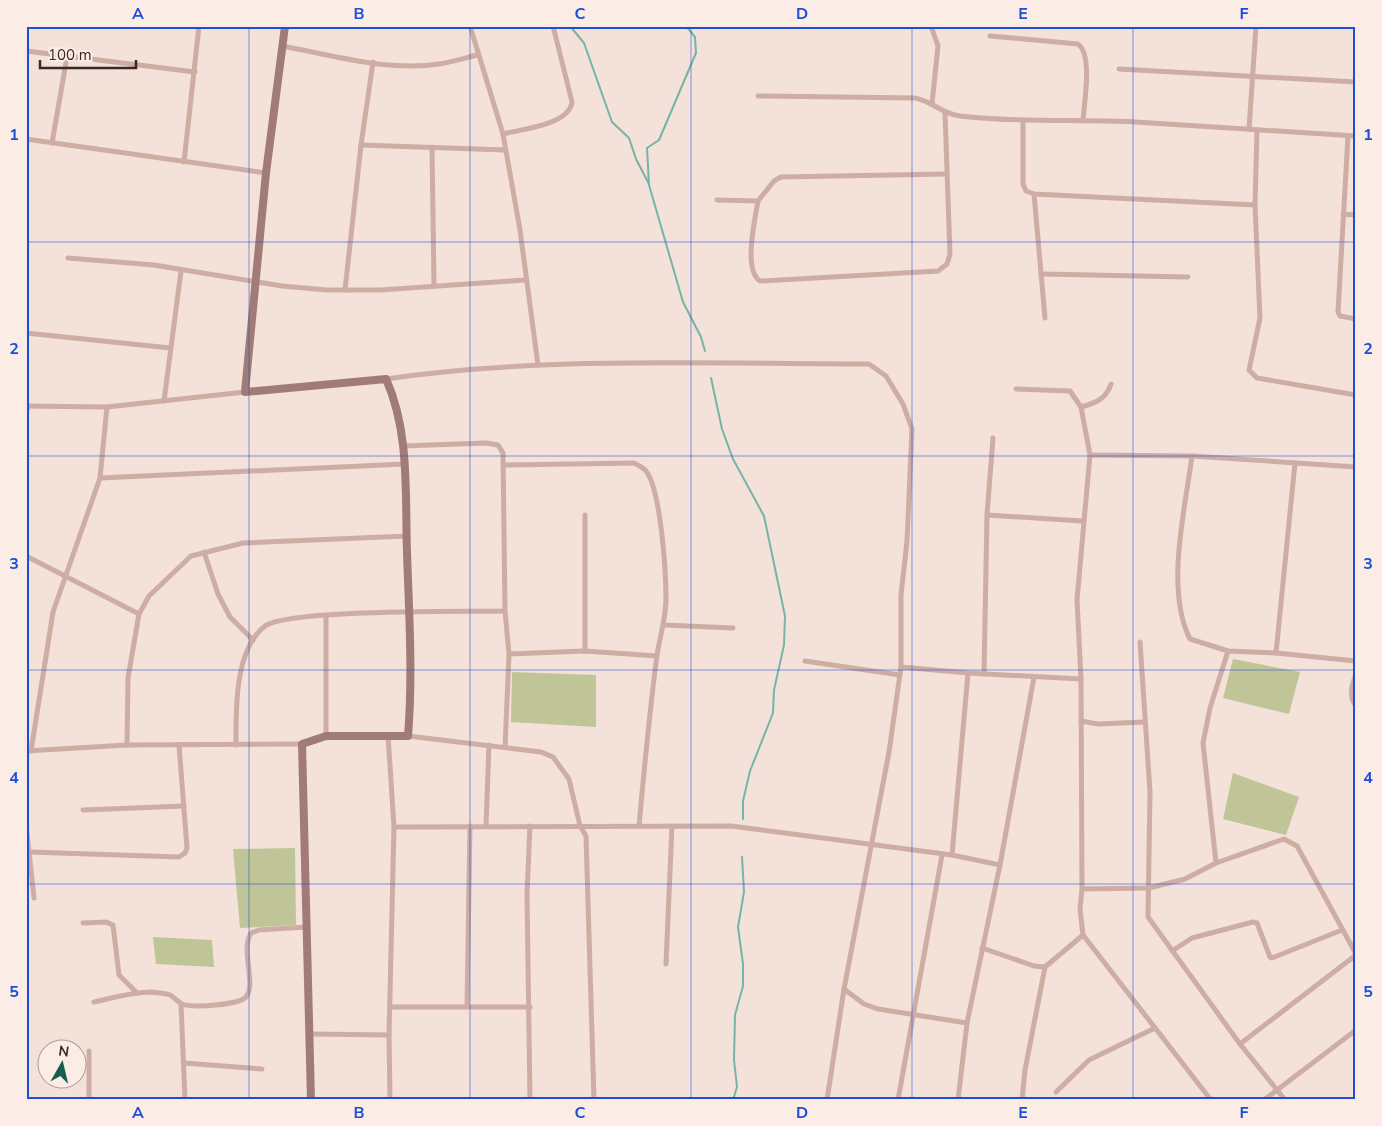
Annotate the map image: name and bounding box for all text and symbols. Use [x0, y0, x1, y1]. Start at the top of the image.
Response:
text: A [132, 3, 144, 25]
text: B [353, 3, 365, 25]
text: C [575, 3, 586, 25]
text: D [796, 3, 808, 25]
text: E [1018, 3, 1028, 25]
text: F [1240, 3, 1249, 25]
scale bar [40, 38, 136, 70]
text: 100 m [48, 45, 92, 65]
text: 1 [9, 124, 19, 146]
text: 1 [1363, 124, 1373, 146]
text: 2 [9, 338, 19, 360]
text: 2 [1363, 338, 1373, 360]
text: 3 [9, 553, 19, 575]
text: 3 [1363, 553, 1373, 575]
text: 4 [9, 767, 19, 789]
text: 4 [1363, 767, 1373, 789]
text: 5 [9, 981, 19, 1003]
text: 5 [1363, 981, 1373, 1003]
north arrow [38, 1038, 88, 1088]
text: N [57, 1041, 70, 1062]
text: A [132, 1102, 144, 1124]
text: B [353, 1102, 365, 1124]
text: C [575, 1102, 586, 1124]
text: D [796, 1102, 808, 1124]
text: E [1018, 1102, 1028, 1124]
text: F [1240, 1102, 1249, 1124]

